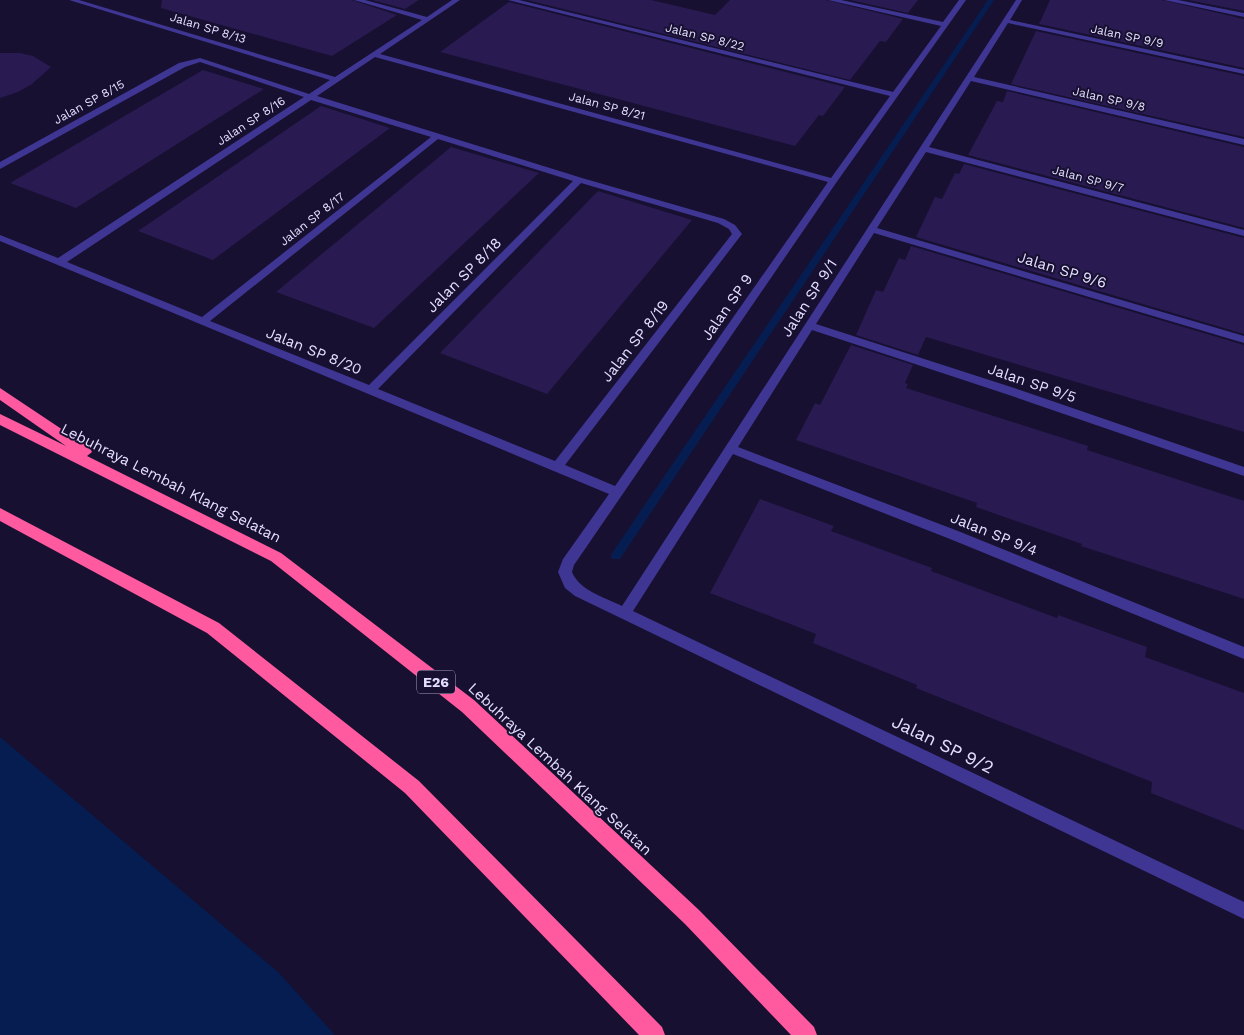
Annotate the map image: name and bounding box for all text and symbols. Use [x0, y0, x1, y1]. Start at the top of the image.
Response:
street label: Jalan SP 8/13 [168, 10, 248, 46]
street label: Jalan SP 8/22 [664, 20, 746, 54]
street label: Jalan SP 9/9 [1089, 21, 1165, 51]
street label: Jalan SP 8/15 [51, 77, 127, 127]
street label: Jalan SP 9/8 [1071, 84, 1147, 114]
street label: Jalan SP 8/21 [567, 89, 647, 123]
street label: Jalan SP 8/16 [214, 94, 288, 148]
street label: Jalan SP 9/7 [1051, 163, 1126, 195]
street label: Jalan SP 8/17 [277, 189, 347, 249]
street label: Jalan SP 8/18 [423, 234, 505, 316]
street label: Jalan SP 9/6 [1015, 248, 1109, 292]
street label: Jalan SP 9/1 [777, 256, 841, 340]
street label: Jalan SP 9 [698, 270, 756, 344]
street label: Jalan SP 8/19 [598, 297, 672, 385]
street label: Jalan SP 8/20 [264, 324, 364, 378]
street label: Jalan SP 9/5 [986, 360, 1078, 406]
street label: Lebuhraya Lembah Klang Selatan [58, 419, 284, 547]
street label: Jalan SP 9/4 [948, 508, 1040, 560]
road number: E26 [417, 670, 455, 694]
street label: Lebuhraya Lembah Klang Selatan [464, 679, 656, 859]
street label: Jalan SP 9/2 [889, 710, 997, 778]

